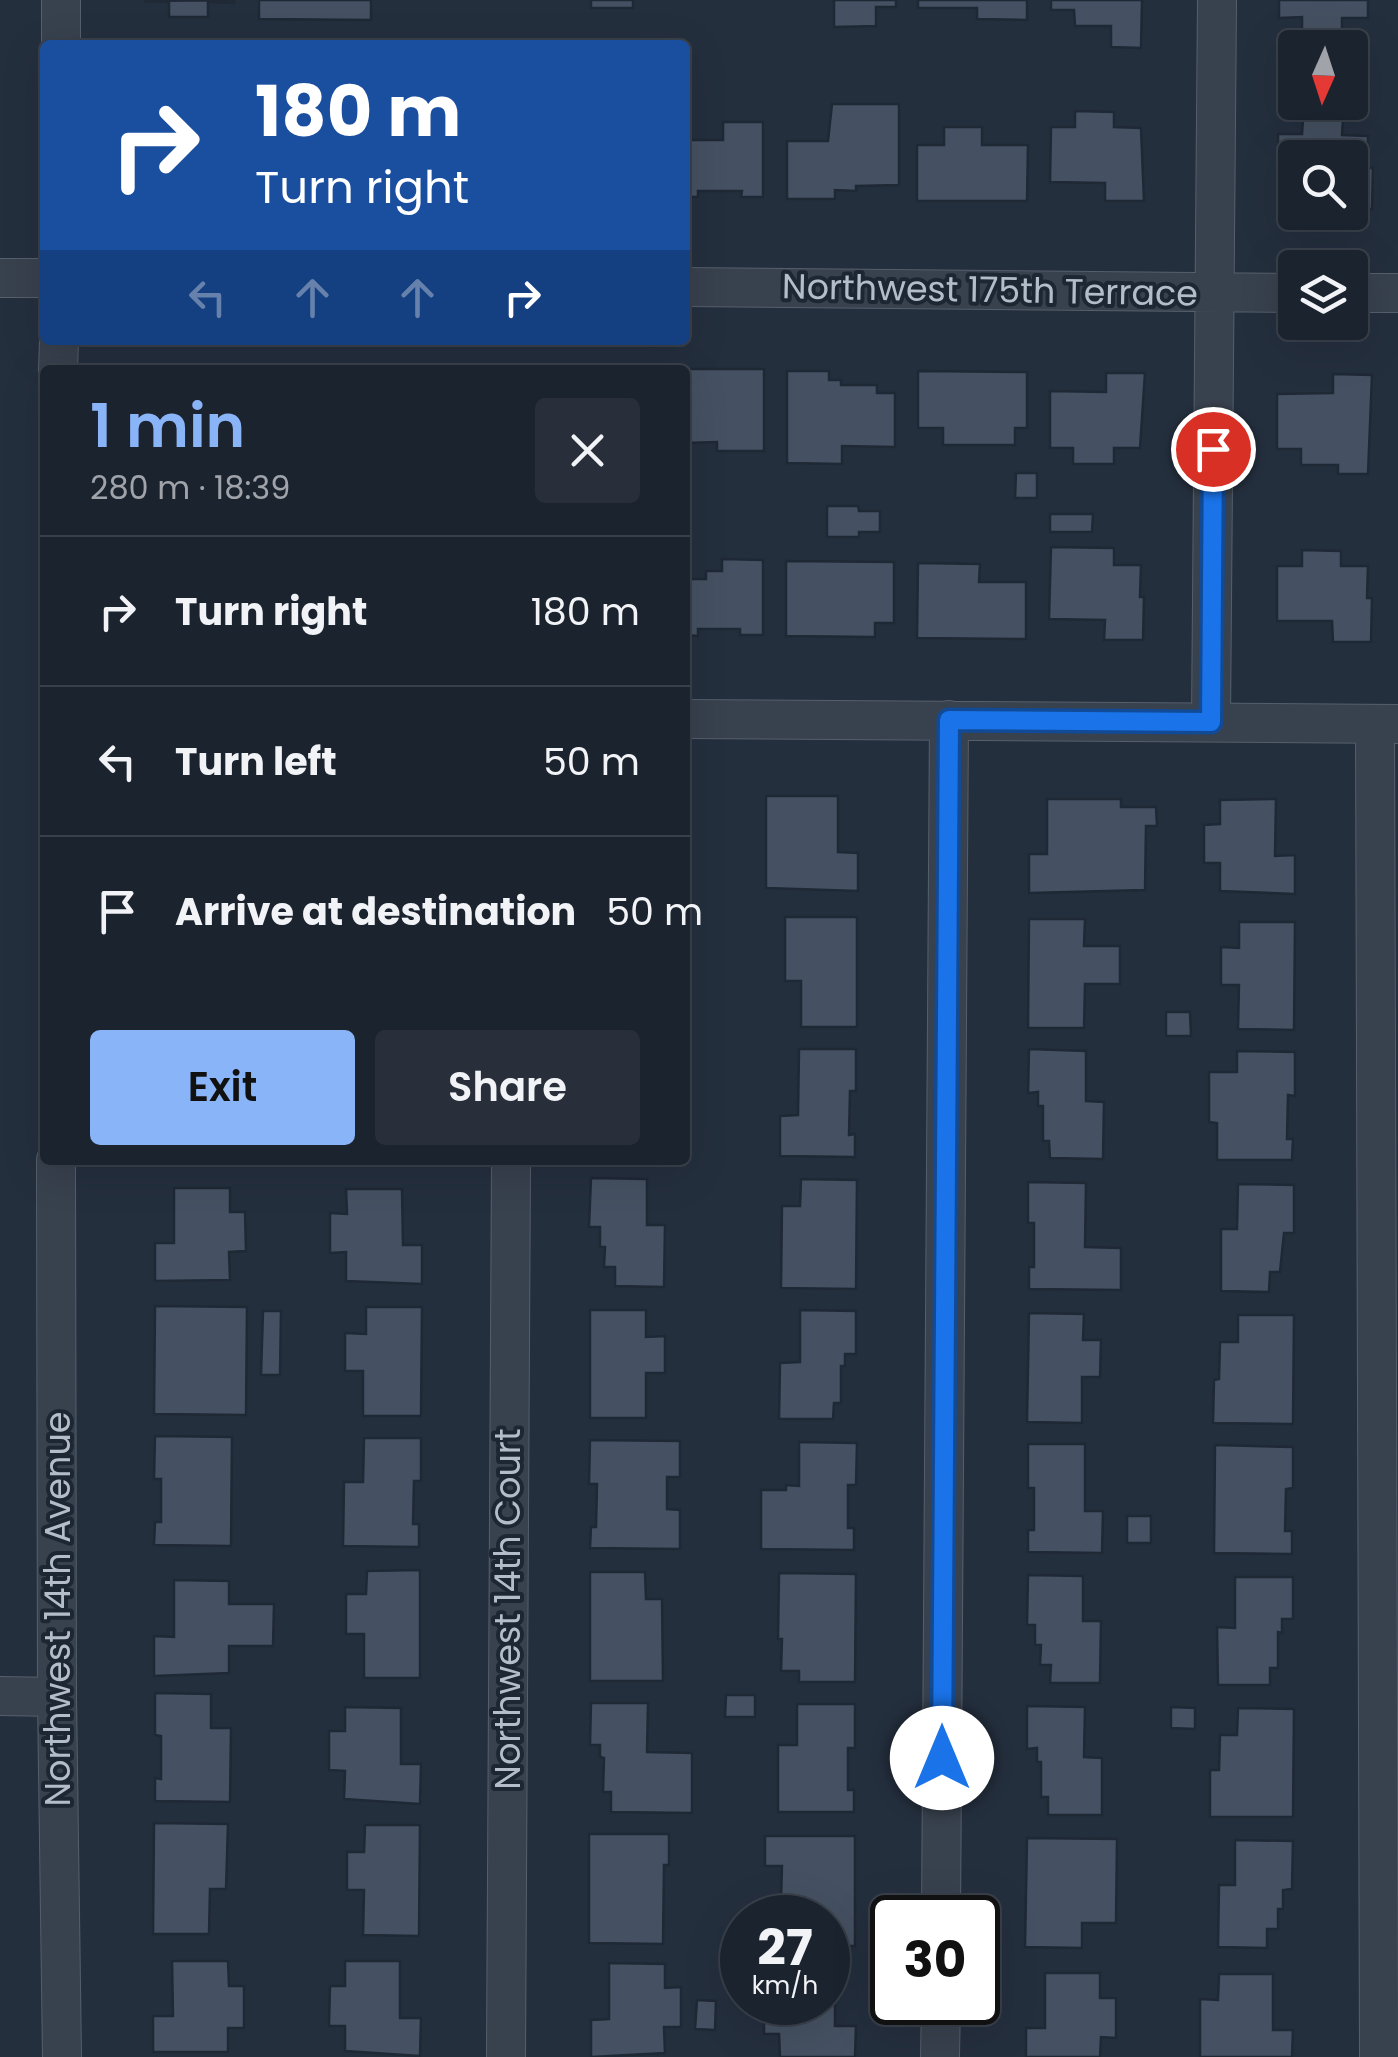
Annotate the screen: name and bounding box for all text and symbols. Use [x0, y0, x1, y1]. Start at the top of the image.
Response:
north arrow [1278, 30, 1368, 120]
map controls [1278, 30, 1368, 340]
text: 180 m [255, 62, 461, 161]
icon: right [90, 80, 220, 210]
button: search [1278, 140, 1368, 230]
text: Turn right [255, 156, 469, 219]
button: layers [1278, 250, 1368, 340]
street label: Northwest 175th Terrace [782, 261, 1198, 318]
icon: left [180, 270, 235, 325]
icon: ahead [285, 270, 340, 325]
icon: ahead [390, 270, 445, 325]
icon: right [495, 270, 550, 325]
text: 1 min [90, 384, 245, 468]
button: close [535, 398, 640, 503]
pin [1171, 407, 1256, 492]
icon: arrive [1186, 422, 1241, 477]
text: 280 m · 18:39 [90, 465, 290, 510]
icon: right [90, 584, 145, 639]
text: Turn right [175, 585, 367, 638]
text: 180 m [531, 585, 640, 638]
icon: left [90, 734, 145, 789]
text: Turn left [175, 735, 337, 788]
text: 50 m [543, 735, 640, 788]
icon: arrive [90, 884, 145, 939]
text: Arrive at destination [175, 885, 576, 938]
text: 50 m [606, 885, 703, 938]
button: Exit [90, 1030, 355, 1145]
button: Share [375, 1030, 640, 1145]
street label: Northwest 14th Avenue [33, 1411, 82, 1807]
street label: Northwest 14th Court [483, 1428, 532, 1790]
position arrow [890, 1706, 994, 1810]
speed limit sign: 30 [870, 1895, 1000, 2025]
text: 27 [757, 1912, 813, 1983]
text: km/h [752, 1968, 818, 2003]

